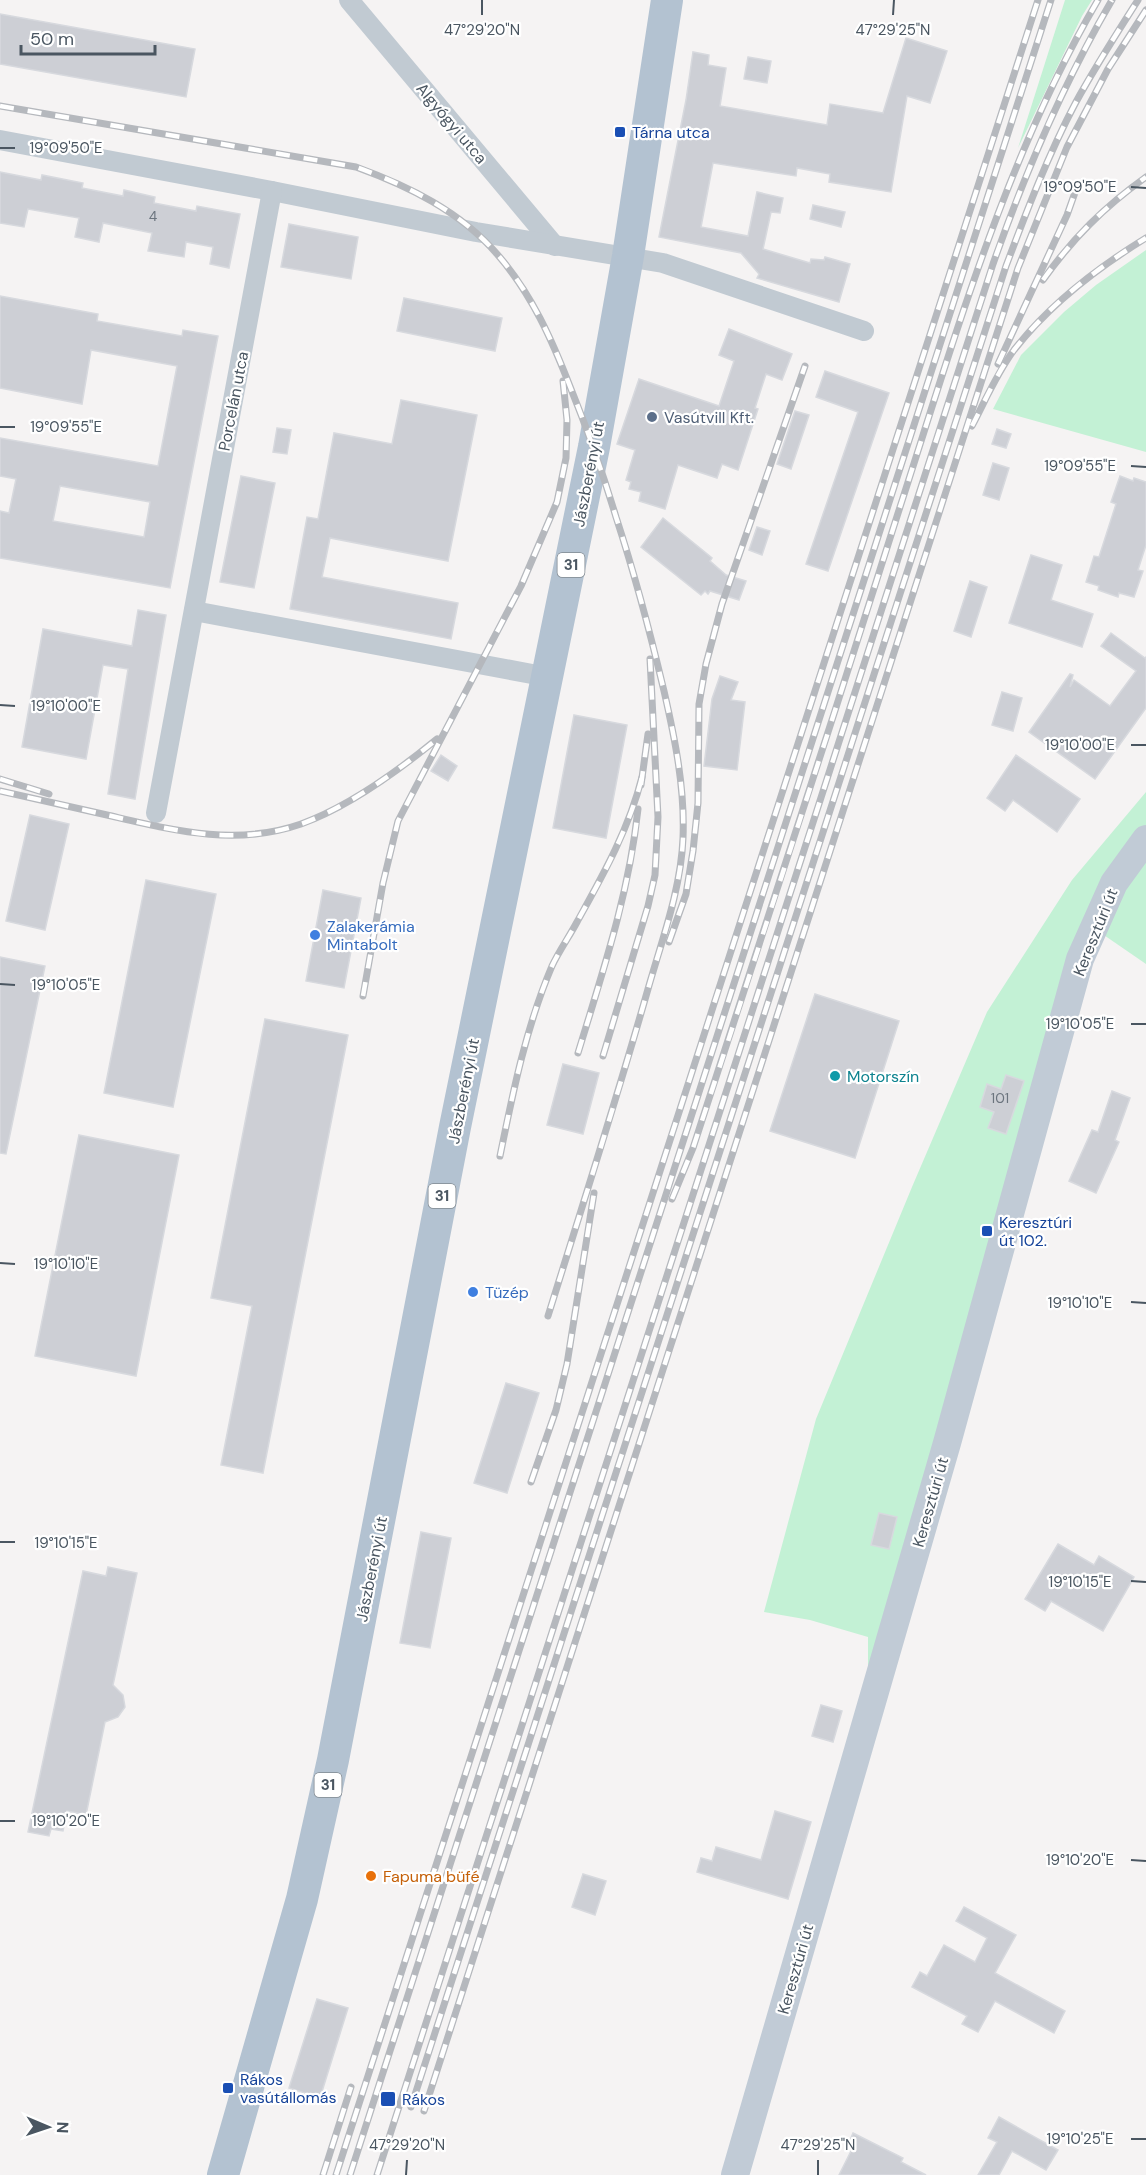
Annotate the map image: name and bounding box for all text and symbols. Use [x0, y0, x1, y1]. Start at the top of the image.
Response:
scale bar [21, 18, 154, 56]
text: 47°29'20"N [444, 20, 520, 40]
text: 47°29'25"N [856, 20, 930, 40]
text: 50 m [30, 27, 74, 51]
street label: Algyógyi utca [412, 78, 492, 168]
place label: Tárna utca [632, 122, 710, 143]
marker: Tárna utca [613, 125, 627, 139]
text: 19°09'50"E [29, 138, 103, 158]
text: 19°09'50"E [1043, 177, 1117, 197]
house number: 4 [149, 207, 158, 225]
street label: Porcelán utca [214, 350, 253, 453]
place label: Vasútvill Kft. [664, 407, 754, 428]
marker: Vasútvill Kft. [645, 410, 659, 424]
text: 19°09'55"E [30, 417, 102, 437]
street label: Jászberényi út [568, 419, 609, 529]
text: 19°09'55"E [1044, 456, 1116, 476]
road number: 31 [558, 553, 584, 577]
text: 19°10'00"E [31, 696, 101, 716]
text: 19°10'00"E [1045, 735, 1115, 755]
street label: Keresztúri út [1068, 885, 1123, 979]
place label: Zalakerámia Mintabolt [327, 916, 415, 955]
marker: Zalakerámia Mintabolt [308, 928, 322, 942]
text: 19°10'05"E [32, 975, 100, 995]
text: 19°10'05"E [1046, 1014, 1114, 1034]
street label: Jászberényi út [443, 1036, 484, 1146]
place label: Motorszín [847, 1066, 919, 1087]
marker: Motorszín [828, 1069, 842, 1083]
house number: 101 [991, 1089, 1009, 1107]
road number: 31 [428, 1184, 456, 1208]
place label: Keresztúri út 102. [999, 1212, 1072, 1251]
marker: Keresztúri út 102. [980, 1224, 994, 1238]
text: 19°10'10"E [34, 1254, 98, 1274]
place label: Tüzép [485, 1282, 529, 1303]
marker: Tüzép [466, 1285, 480, 1299]
text: 19°10'10"E [1048, 1293, 1112, 1313]
street label: Keresztúri út [908, 1455, 953, 1550]
street label: Jászberényi út [351, 1514, 392, 1624]
text: 19°10'15"E [35, 1533, 98, 1553]
text: 19°10'15"E [1049, 1572, 1112, 1592]
road number: 31 [314, 1773, 342, 1797]
text: 19°10'20"E [32, 1811, 100, 1831]
text: 19°10'20"E [1046, 1850, 1114, 1870]
place label: Fapuma büfé [383, 1866, 480, 1887]
marker: Fapuma büfé [364, 1869, 378, 1883]
street label: Keresztúri út [773, 1922, 818, 2017]
place label: Rákos vasútállomás [240, 2069, 337, 2108]
marker: Rákos vasútállomás [221, 2081, 235, 2095]
place label: Rákos [402, 2089, 445, 2110]
marker: Rákos [379, 2090, 397, 2108]
north arrow [18, 2097, 78, 2157]
text: N [52, 2121, 73, 2134]
text: 19°10'25"E [1047, 2129, 1113, 2149]
text: 47°29'20"N [369, 2135, 445, 2155]
text: 47°29'25"N [781, 2135, 855, 2155]

